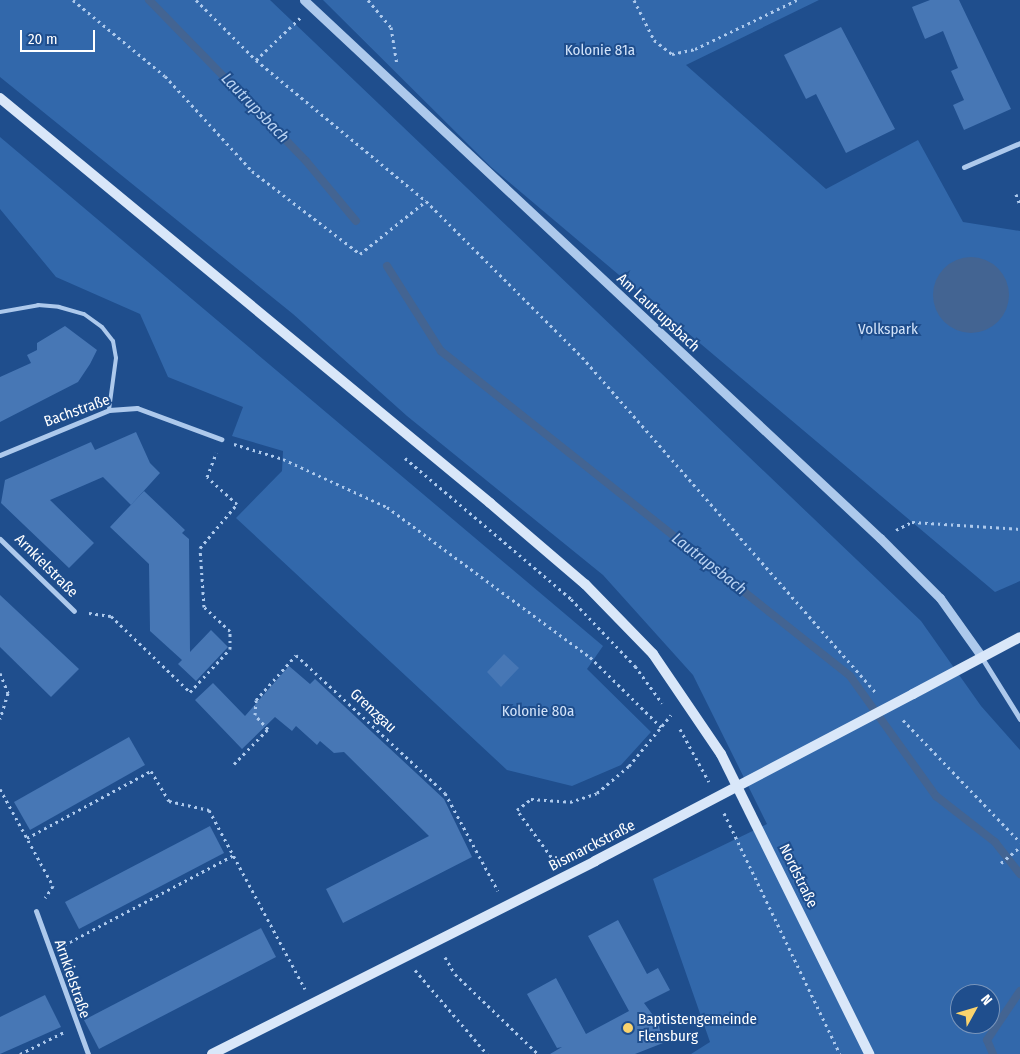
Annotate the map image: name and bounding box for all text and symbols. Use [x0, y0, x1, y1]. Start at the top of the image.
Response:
scale bar [22, 20, 98, 52]
text: 20 m [28, 30, 58, 48]
park label: Kolonie 81a [565, 42, 635, 60]
water label: Lautrupsbach [217, 69, 293, 147]
street label: Am Lautrupsbach [613, 270, 703, 356]
park label: Volkspark [858, 321, 918, 339]
street label: Bachstraße [42, 391, 112, 431]
water label: Lautrupsbach [668, 529, 750, 599]
street label: Arnkielstraße [11, 531, 81, 601]
street label: Grenzgau [346, 685, 400, 737]
park label: Kolonie 80a [502, 703, 574, 721]
street label: Bismarckstraße [546, 817, 638, 875]
street label: Nordstraße [775, 841, 821, 911]
street label: Arnkielstraße [50, 937, 94, 1021]
north arrow [950, 984, 1000, 1034]
text: N [977, 991, 996, 1008]
place label: Baptistengemeinde Flensburg [638, 1010, 757, 1045]
marker: Baptistengemeinde Flensburg [622, 1022, 634, 1034]

